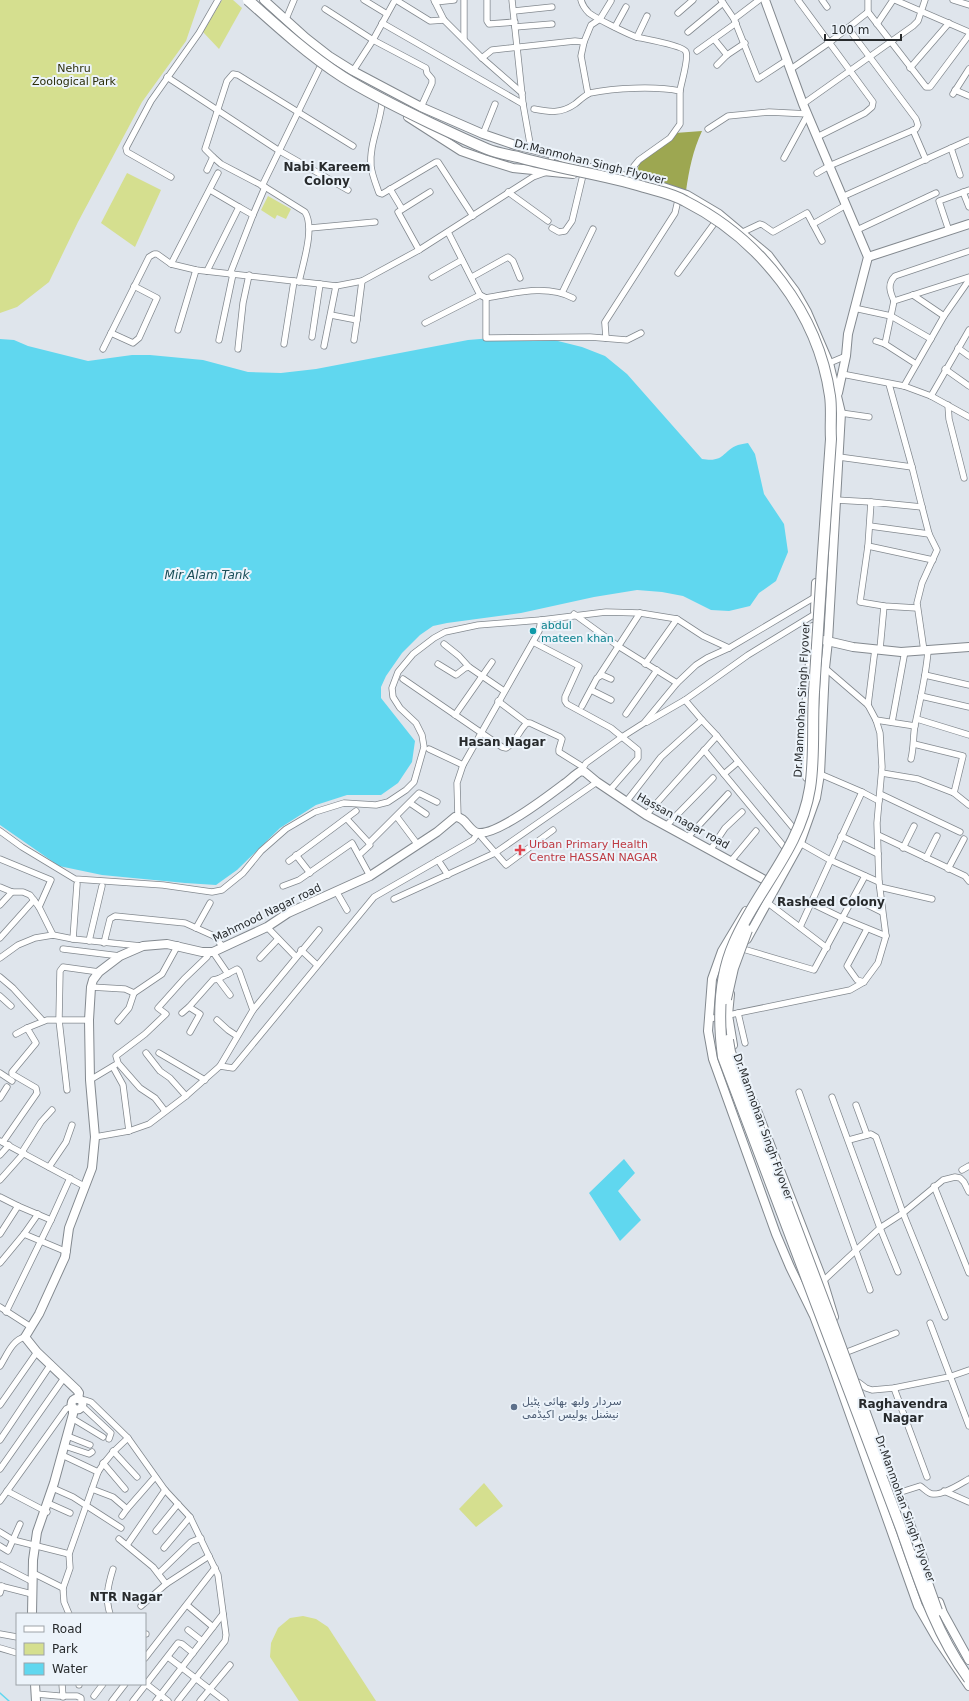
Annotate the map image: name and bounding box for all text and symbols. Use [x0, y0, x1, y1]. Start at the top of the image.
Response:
scale bar [825, 16, 901, 42]
text: 100 m [831, 23, 869, 37]
park label: Nehru Zoological Park [32, 62, 117, 88]
street label: Dr.Manmohan Singh Flyover [513, 137, 667, 187]
district label: Nabi Kareem Colony [283, 160, 371, 188]
water label: Mir Alam Tank [165, 568, 250, 582]
place label: abdul mateen khan [541, 619, 614, 645]
street label: Dr.Manmohan Singh Flyover [791, 622, 813, 778]
marker: abdul mateen khan [528, 626, 538, 636]
district label: Hasan Nagar [459, 735, 546, 749]
street label: Hassan nagar road [634, 790, 732, 852]
place label: Urban Primary Health Centre HASSAN NAGAR [529, 838, 658, 864]
marker: Urban Primary Health Centre HASSAN NAGAR [514, 844, 526, 856]
street label: Mahmood Nagar road [211, 881, 323, 945]
district label: Rasheed Colony [777, 895, 885, 909]
street label: Dr.Manmohan Singh Flyover [730, 1052, 796, 1203]
place label: سردار ولبھ بھائی پٹیل نیشنل پولیس اکیڈمی [522, 1395, 622, 1421]
district label: Raghavendra Nagar [858, 1397, 948, 1425]
marker: سردار ولبھ بھائی پٹیل نیشنل پولیس اکیڈمی [509, 1402, 519, 1412]
street label: Dr.Manmohan Singh Flyover [872, 1434, 938, 1585]
district label: NTR Nagar [90, 1590, 162, 1604]
legend [16, 1613, 146, 1685]
text: Road [52, 1622, 82, 1636]
text: Park [52, 1642, 78, 1656]
text: Water [52, 1662, 88, 1676]

